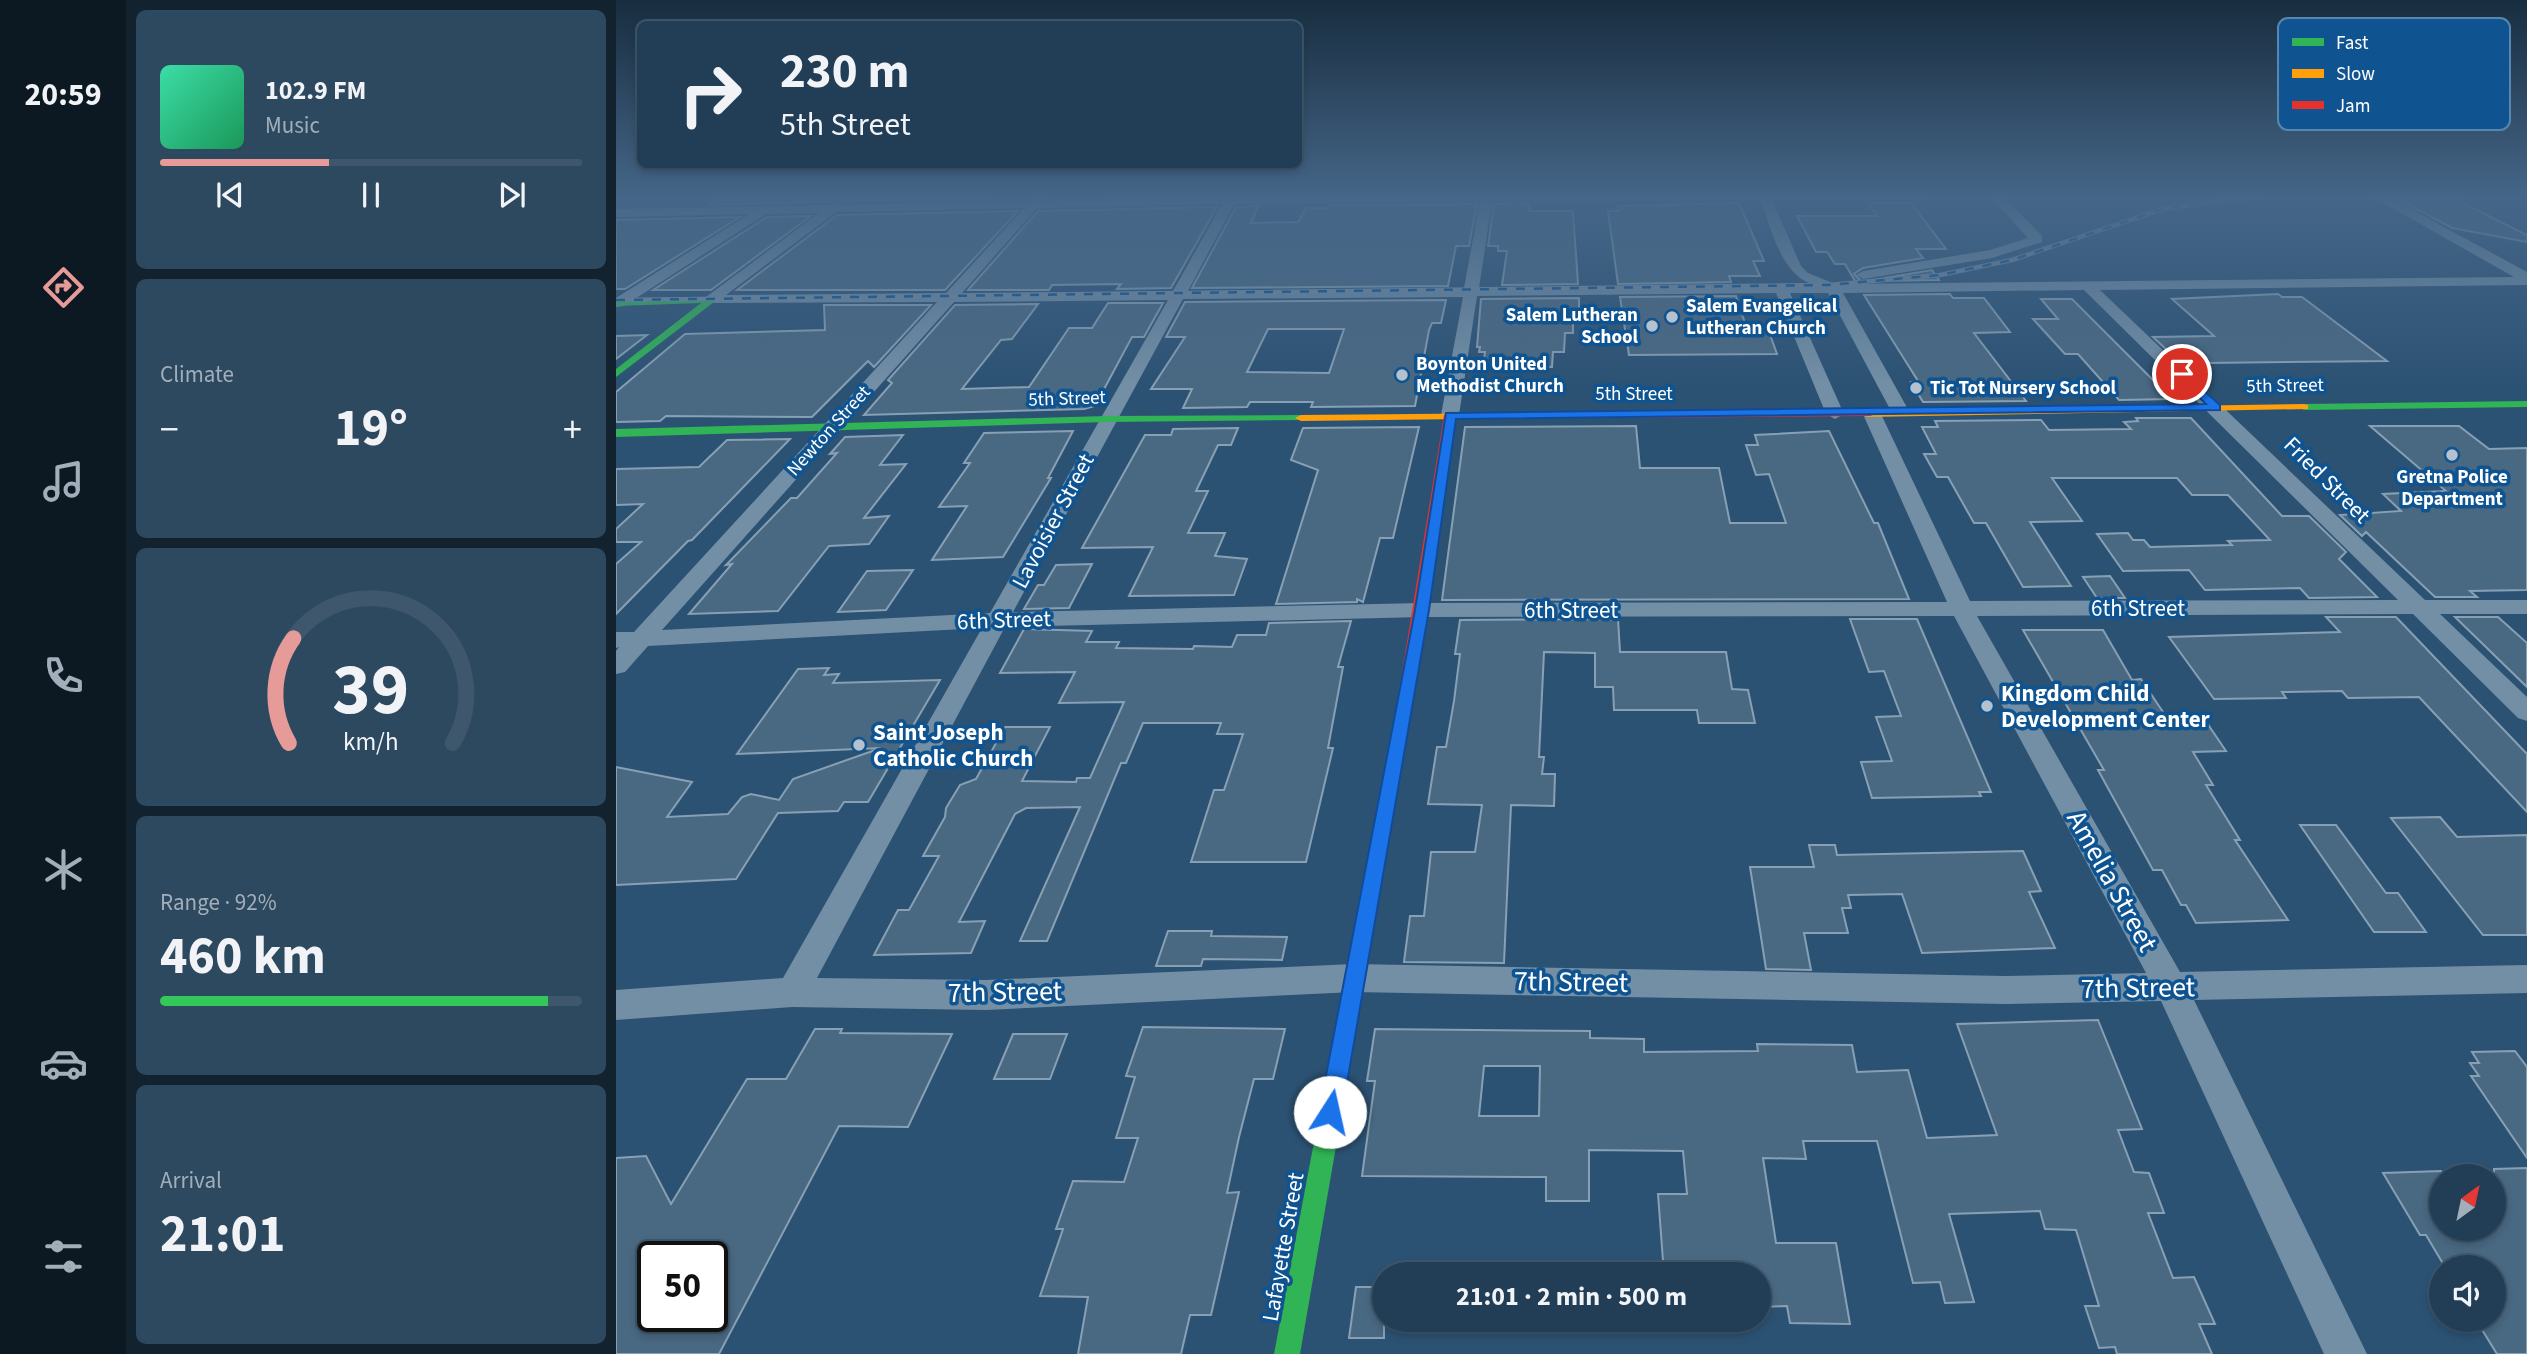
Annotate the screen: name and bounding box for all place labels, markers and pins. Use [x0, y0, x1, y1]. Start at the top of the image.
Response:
place label: Salem Evangelical Lutheran Church [1686, 293, 1838, 342]
place label: Salem Lutheran School [1506, 302, 1639, 351]
marker: Salem Evangelical Lutheran Church [1664, 309, 1680, 325]
marker: Salem Lutheran School [1644, 318, 1660, 334]
pin [2152, 344, 2212, 404]
place label: Boynton United Methodist Church [1416, 351, 1564, 400]
marker: Boynton United Methodist Church [1394, 367, 1410, 383]
place label: Tic Tot Nursery School [1930, 375, 2117, 402]
marker: Tic Tot Nursery School [1908, 380, 1924, 396]
marker: Gretna Police Department [2444, 447, 2460, 463]
place label: Gretna Police Department [2396, 464, 2508, 513]
place label: Kingdom Child Development Center [2001, 677, 2211, 736]
marker: Kingdom Child Development Center [1979, 698, 1995, 714]
place label: Saint Joseph Catholic Church [873, 716, 1034, 775]
marker: Saint Joseph Catholic Church [851, 737, 867, 753]

